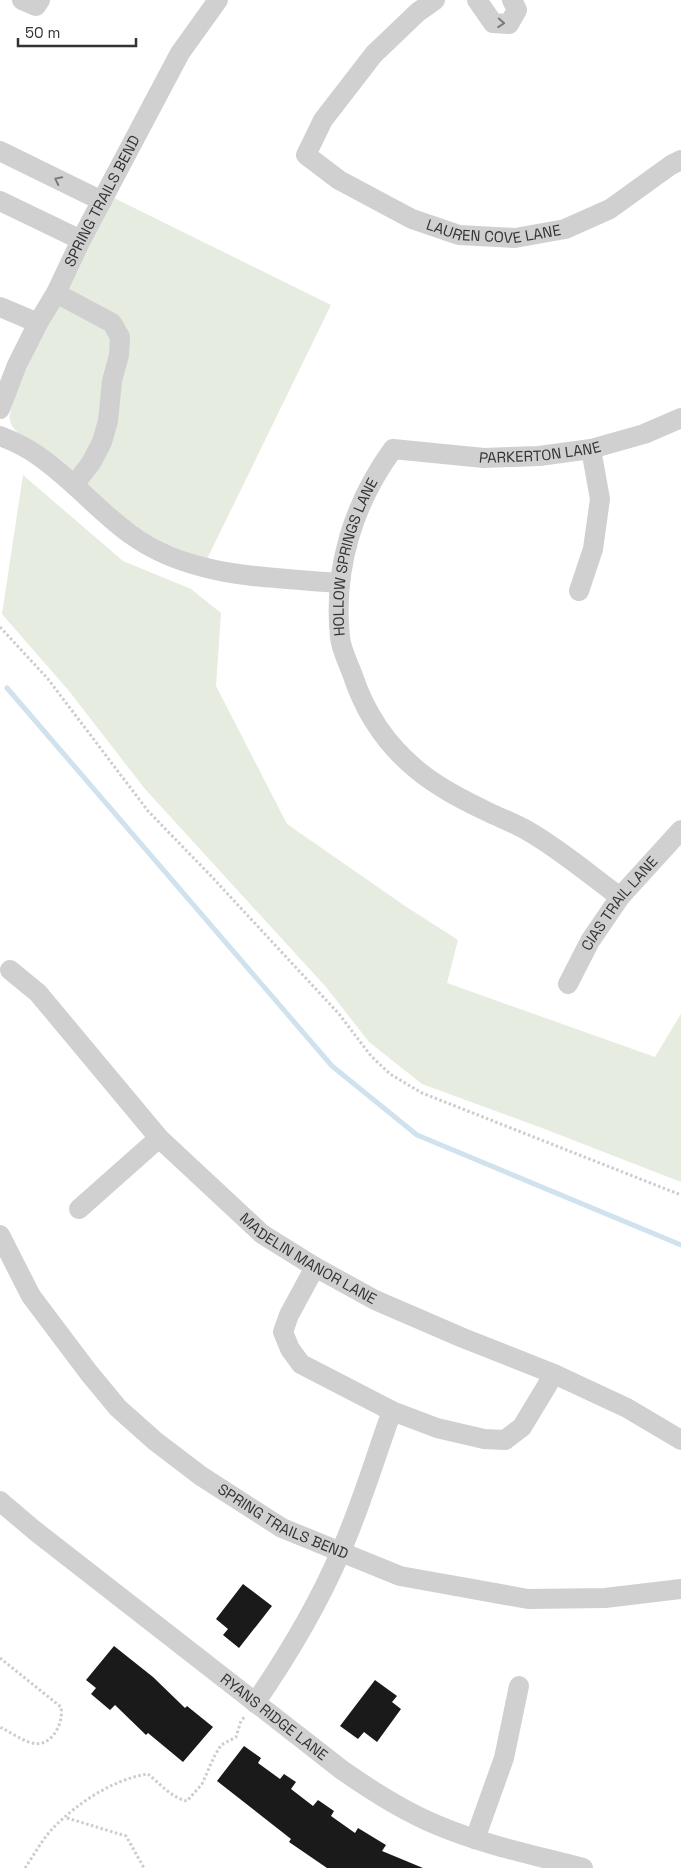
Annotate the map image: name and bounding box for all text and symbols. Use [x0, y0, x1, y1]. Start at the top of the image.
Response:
scale bar [18, 15, 135, 47]
one-way arrow [497, 18, 505, 29]
text: 50 m [25, 23, 60, 42]
street label: SPRING TRAILS BEND [60, 132, 144, 270]
one-way arrow [54, 175, 63, 186]
street label: LAUREN COVE LANE [424, 215, 562, 247]
street label: PARKERTON LANE [478, 437, 603, 467]
street label: HOLLOW SPRINGS LANE [329, 474, 382, 637]
street label: CIAS TRAIL LANE [577, 852, 661, 954]
street label: MADELIN MANOR LANE [236, 1208, 380, 1308]
street label: SPRING TRAILS BEND [214, 1479, 352, 1563]
street label: RYANS RIDGE LANE [217, 1669, 332, 1764]

